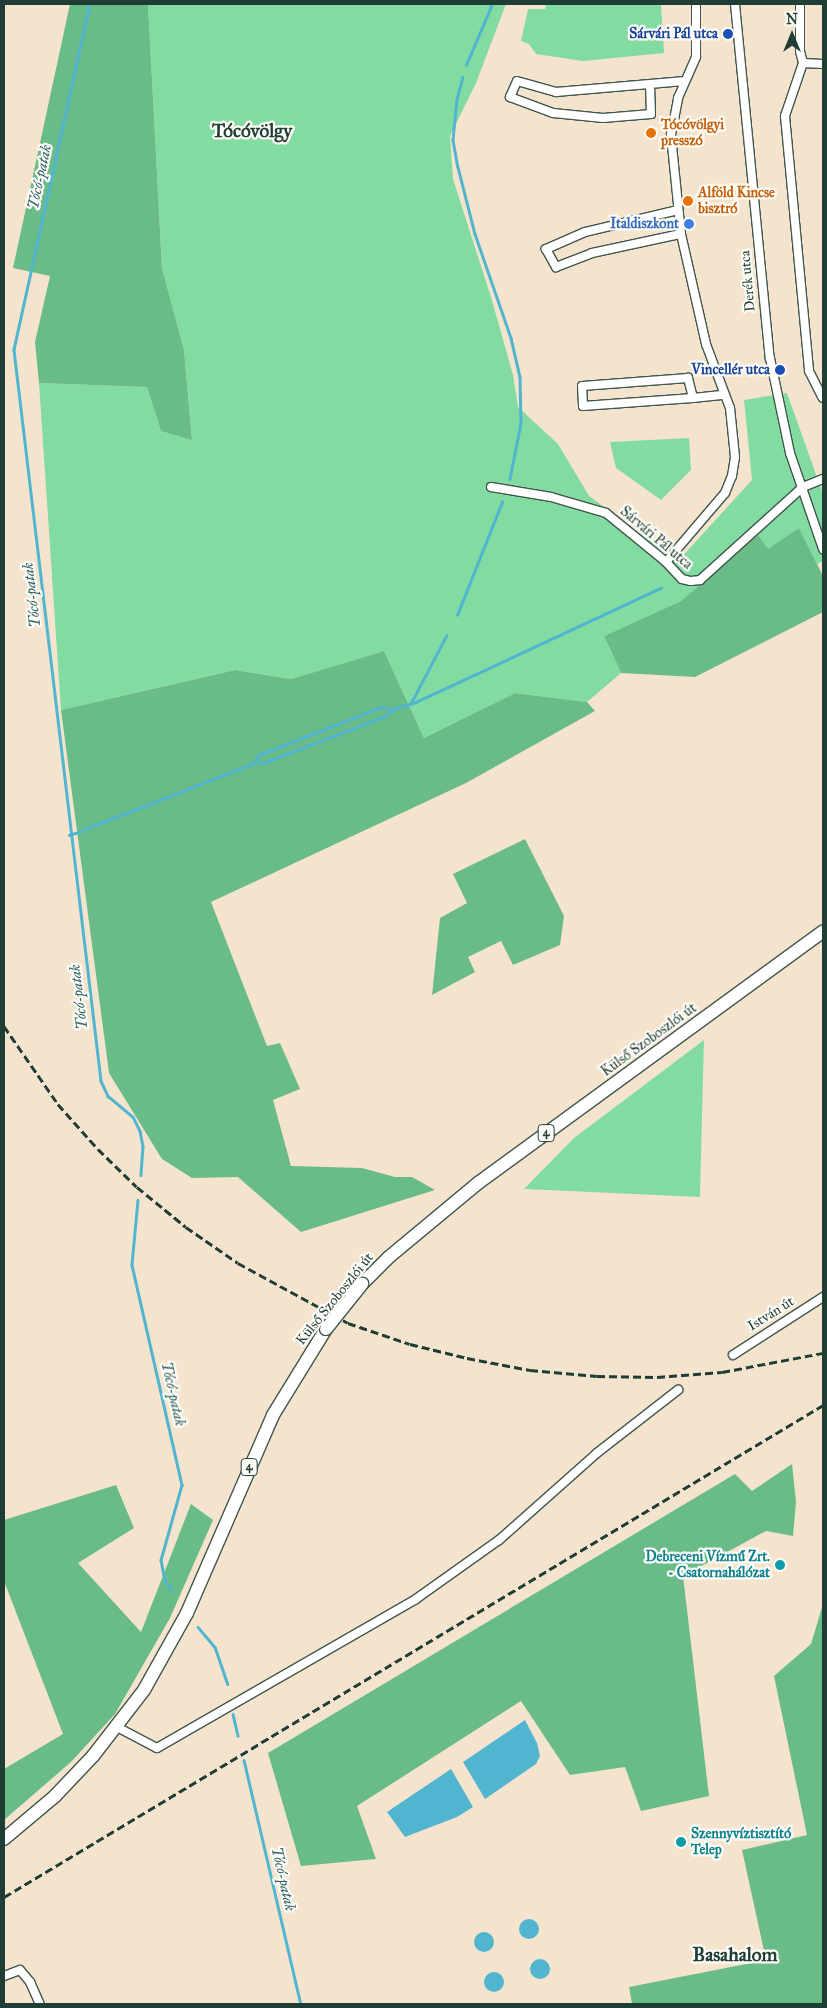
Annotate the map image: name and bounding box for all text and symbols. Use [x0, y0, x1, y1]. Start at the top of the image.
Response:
north arrow [767, 10, 817, 60]
text: N [786, 11, 798, 28]
place label: Sárvári Pál utca [629, 26, 718, 42]
marker: Sárvári Pál utca [722, 28, 734, 40]
place label: Tócóvölgyi presszó [661, 117, 724, 150]
district label: Tócóvölgy [212, 120, 292, 142]
marker: Tócóvölgyi presszó [645, 127, 657, 139]
water label: Tócó-patak [24, 143, 56, 211]
place label: Alföld Kincse bisztró [698, 185, 775, 218]
marker: Alföld Kincse bisztró [682, 195, 694, 207]
place label: Italdiszkont [610, 216, 679, 232]
marker: Italdiszkont [683, 218, 695, 230]
street label: Derék utca [737, 250, 759, 312]
place label: Vincellér utca [691, 362, 770, 378]
marker: Vincellér utca [774, 364, 786, 376]
street label: Sárvári Pál utca [617, 503, 695, 573]
water label: Tócó-patak [19, 561, 45, 629]
water label: Tócó-patak [66, 963, 92, 1031]
street label: Külső Szoboszlói út [598, 1000, 700, 1080]
road number: 4 [537, 1124, 555, 1142]
street label: Külső Szoboszlói út [293, 1250, 377, 1348]
street label: István út [745, 1293, 797, 1335]
water label: Tócó-patak [157, 1360, 189, 1428]
road number: 4 [240, 1458, 258, 1476]
place label: Debreceni Vízmű Zrt. - Csatornahálózat [646, 1549, 770, 1581]
marker: Debreceni Vízmű Zrt. - Csatornahálózat [774, 1559, 786, 1571]
place label: Szennyvíztisztító Telep [691, 1826, 791, 1858]
marker: Szennyvíztisztító Telep [675, 1836, 687, 1848]
water label: Tócó-patak [267, 1845, 299, 1913]
district label: Basahalom [693, 1944, 777, 1966]

